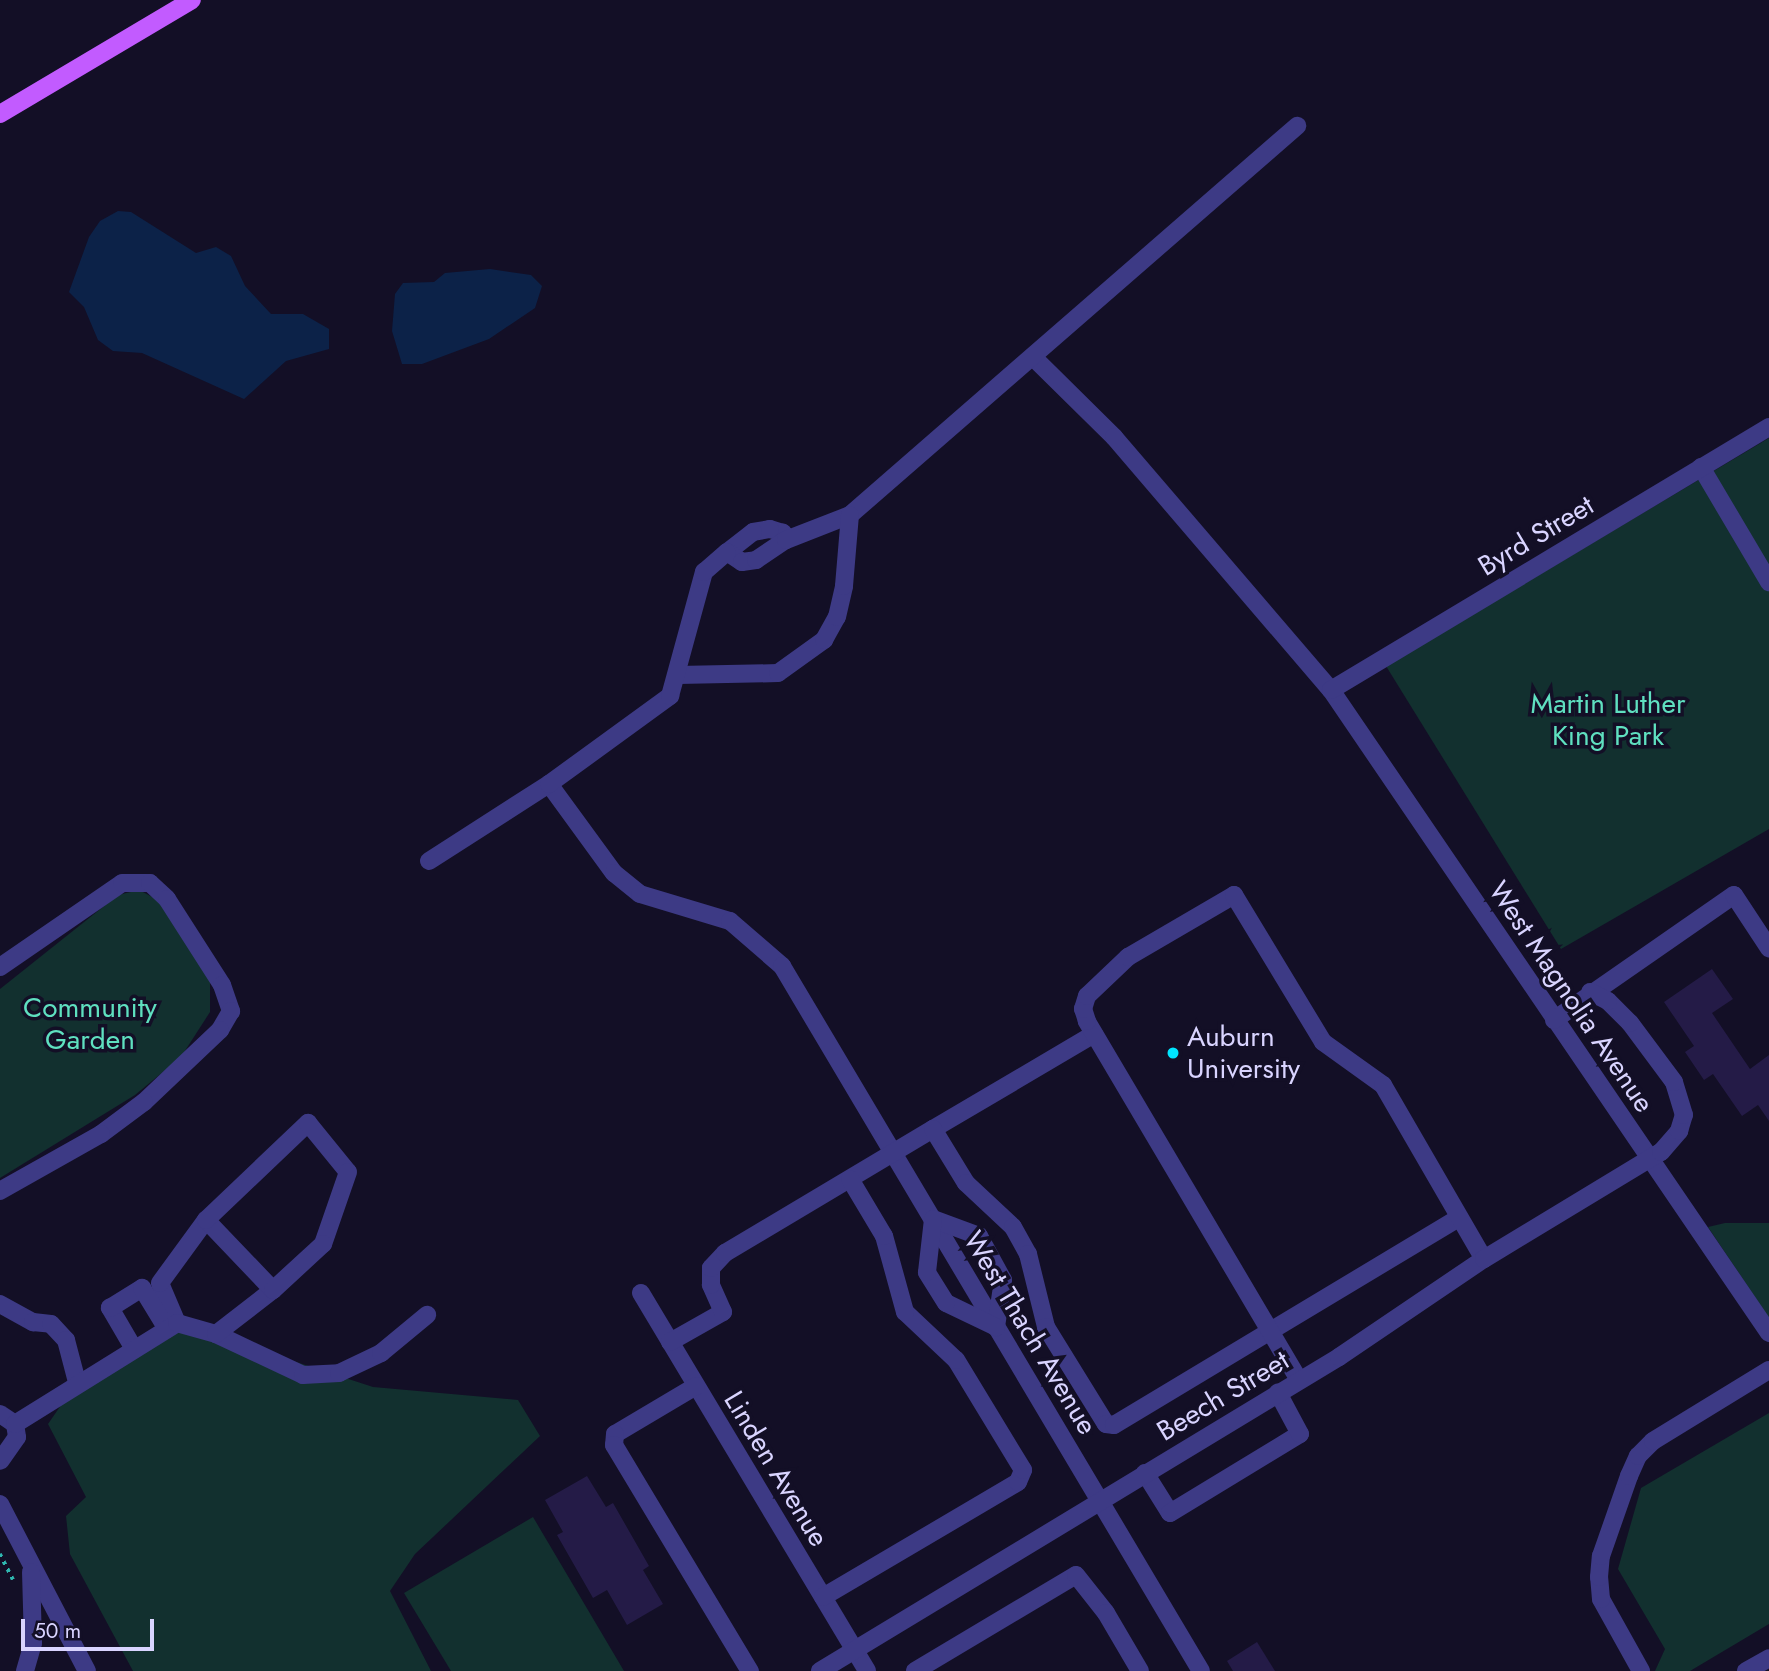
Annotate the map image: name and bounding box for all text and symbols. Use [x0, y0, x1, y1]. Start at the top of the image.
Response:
street label: Byrd Street [1472, 488, 1600, 584]
park label: Martin Luther King Park [1530, 687, 1686, 753]
street label: West Magnolia Avenue [1481, 875, 1661, 1119]
park label: Community Garden [23, 991, 157, 1057]
place label: Auburn University [1187, 1020, 1300, 1086]
marker: Auburn University [1165, 1045, 1181, 1061]
street label: West Thach Avenue [956, 1225, 1104, 1441]
street label: Beech Street [1151, 1344, 1295, 1448]
street label: Linden Avenue [716, 1385, 836, 1553]
scale bar [24, 1604, 158, 1648]
text: 50 m [34, 1616, 81, 1646]

